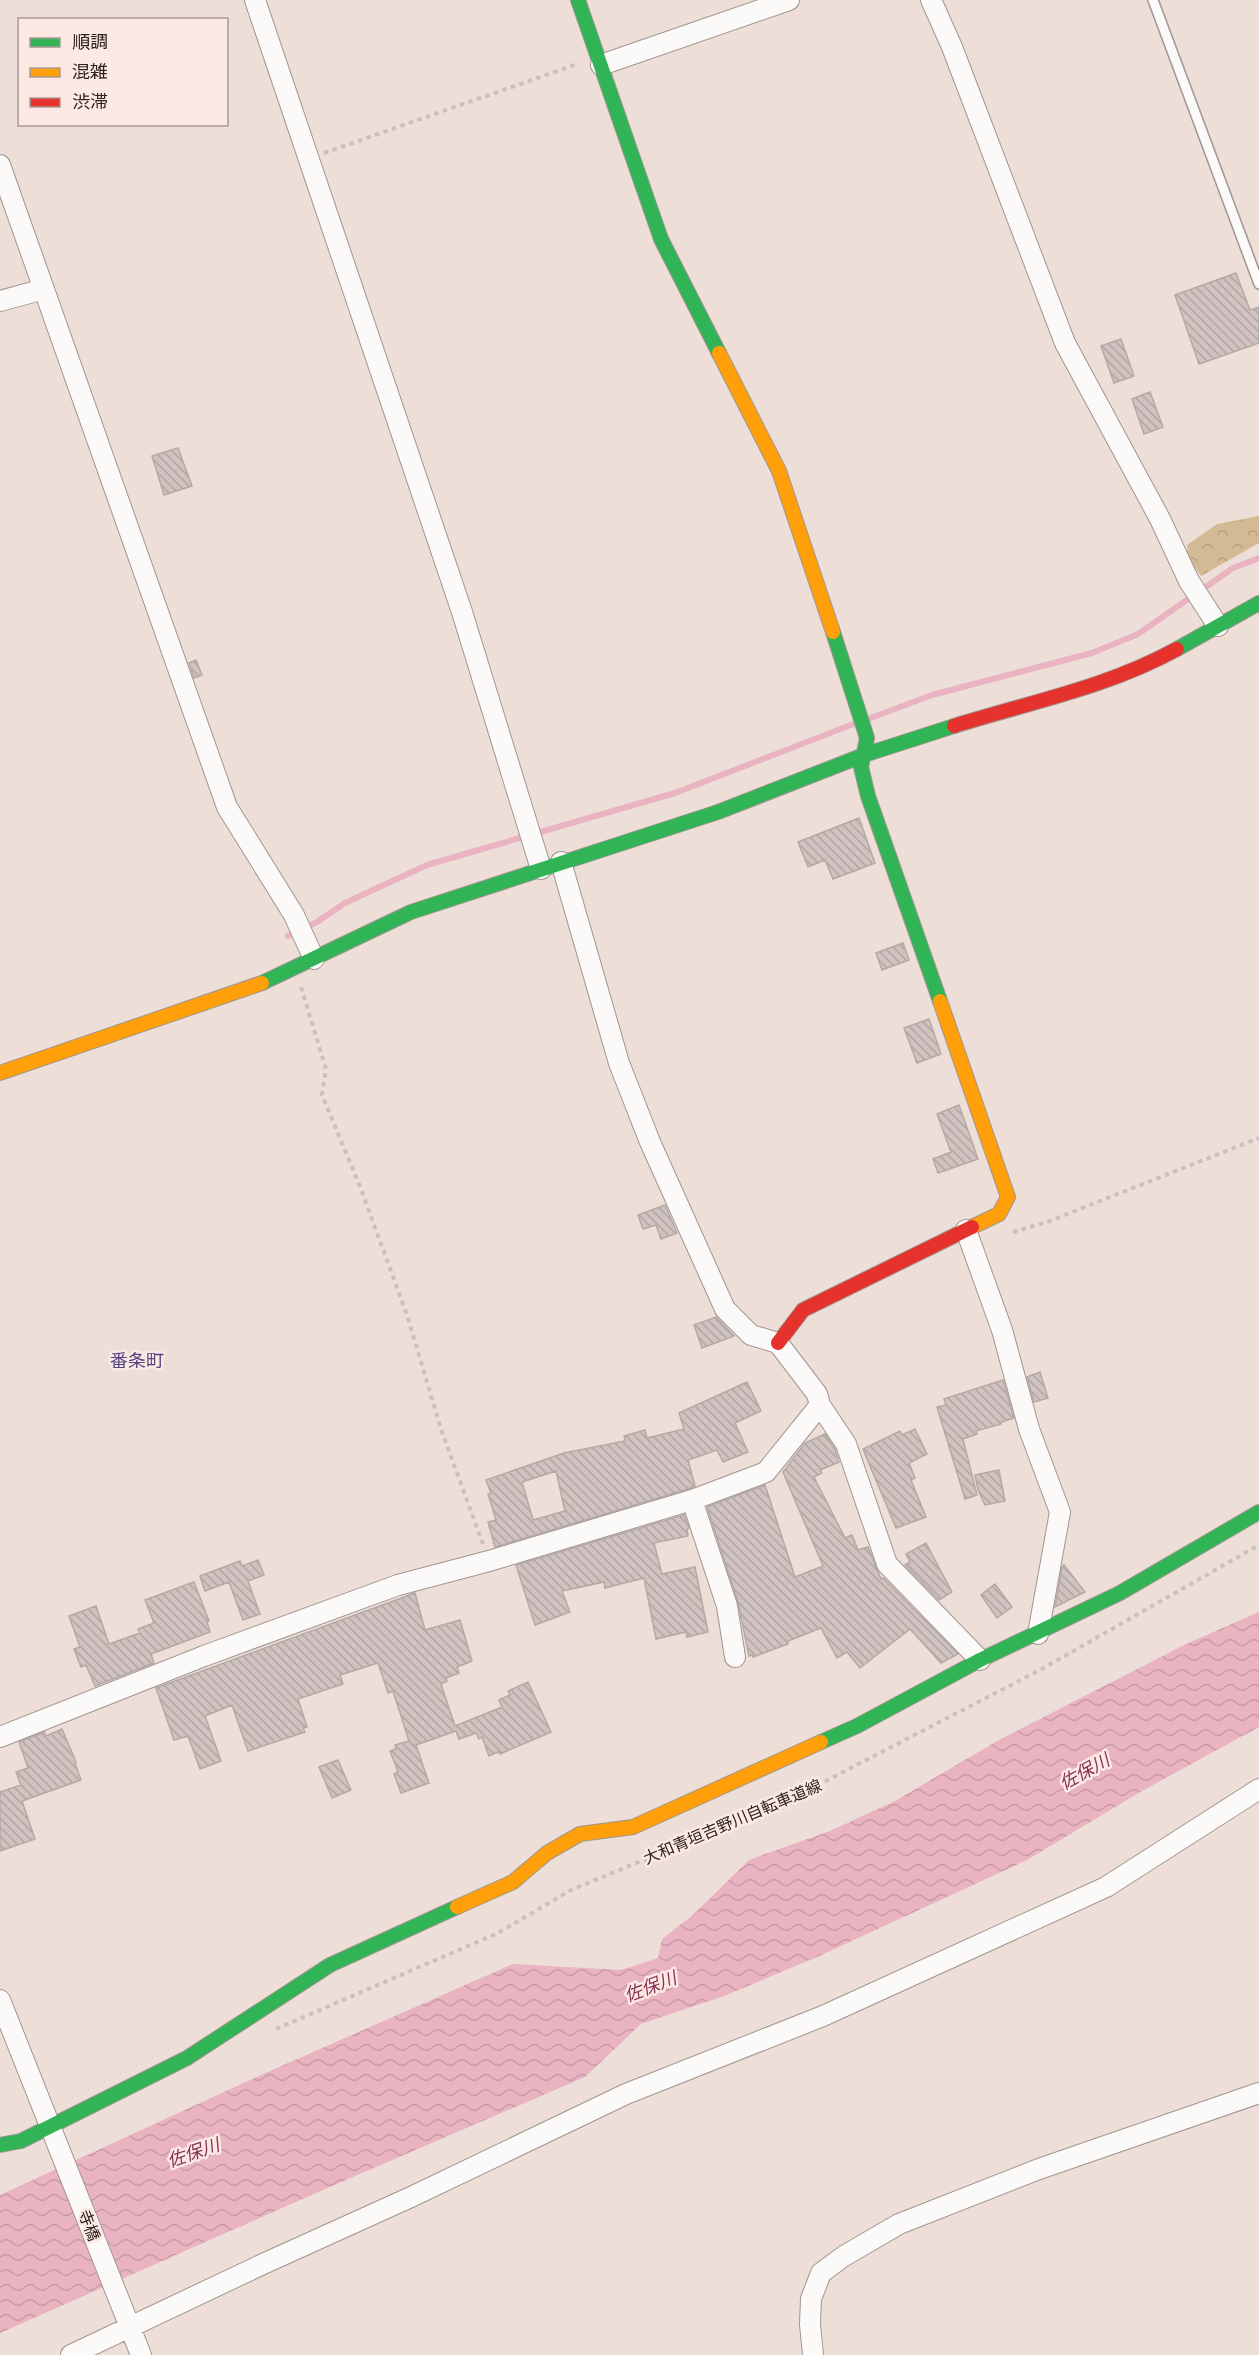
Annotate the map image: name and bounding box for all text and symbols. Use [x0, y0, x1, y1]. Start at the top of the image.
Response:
legend [18, 18, 228, 126]
text: 順調 [72, 30, 108, 52]
text: 混雑 [72, 60, 108, 82]
text: 渋滞 [72, 90, 108, 112]
district label: 番条町 [110, 1349, 164, 1371]
water label: 佐保川 [1055, 1747, 1115, 1794]
street label: 大和青垣吉野川自転車道線 [640, 1775, 824, 1867]
water label: 佐保川 [621, 1965, 681, 2006]
water label: 佐保川 [164, 2132, 224, 2171]
street label: 寺橋 [75, 2207, 105, 2243]

